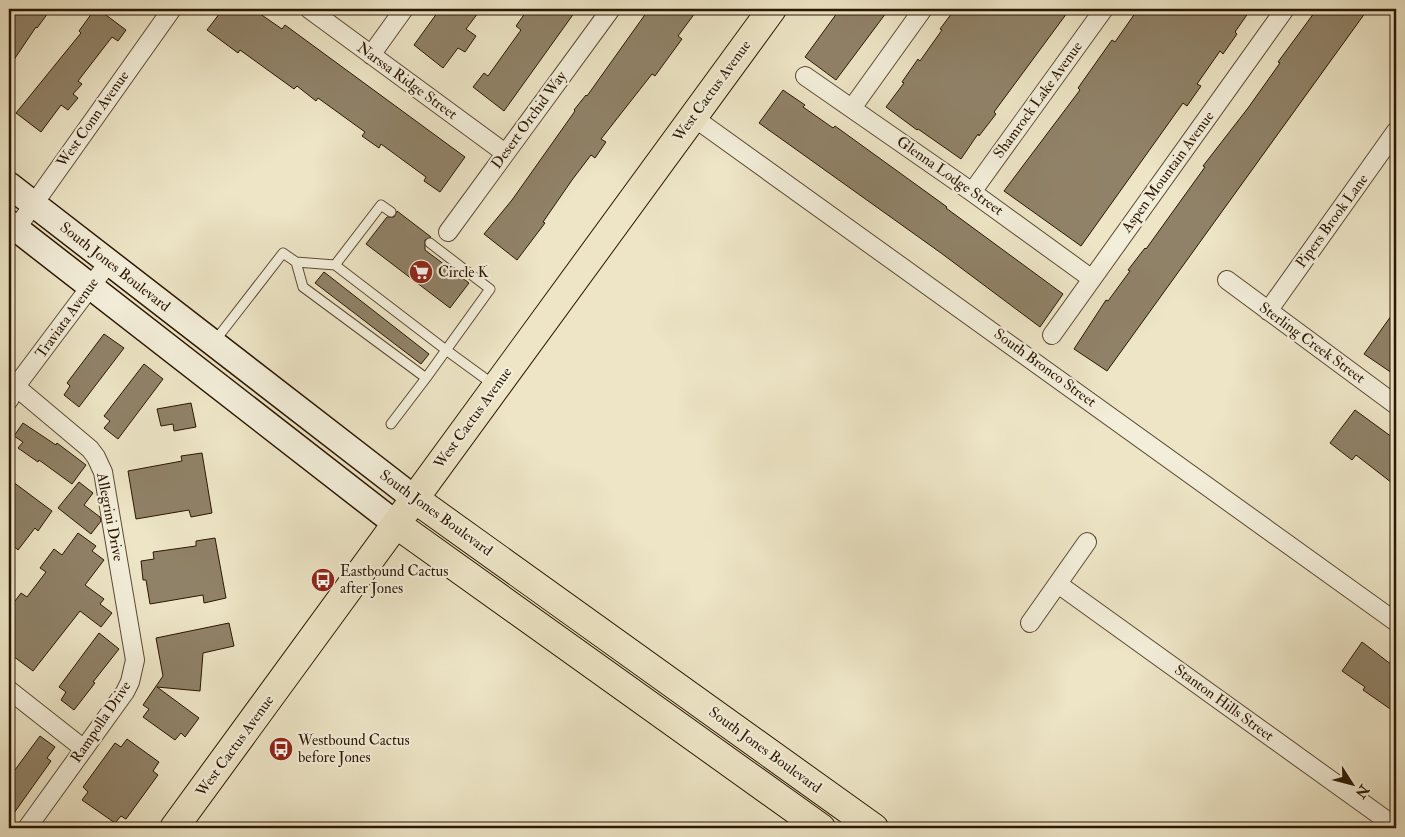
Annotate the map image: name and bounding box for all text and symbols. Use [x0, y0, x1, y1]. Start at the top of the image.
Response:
street label: West Cactus Avenue [668, 37, 755, 146]
street label: Narssa Ridge Street [353, 38, 461, 124]
street label: Shamrock Lake Avenue [989, 38, 1087, 162]
street label: West Conn Avenue [52, 67, 133, 172]
street label: Desert Orchid Way [487, 67, 571, 173]
street label: Aspen Mountain Avenue [1117, 108, 1219, 238]
street label: Glenna Lodge Street [893, 132, 1007, 220]
street label: Pipers Brook Lane [1292, 170, 1373, 272]
street label: South Jones Boulevard [55, 218, 174, 317]
supermarket icon: Circle K [408, 259, 434, 285]
place label: Circle K [438, 263, 489, 282]
street label: Traviata Avenue [31, 274, 103, 362]
street label: Sterling Creek Street [1255, 298, 1369, 388]
street label: South Bronco Street [990, 324, 1100, 412]
street label: West Cactus Avenue [429, 364, 516, 473]
street label: South Jones Boulevard [375, 466, 497, 561]
street label: Allegrini Drive [92, 470, 128, 563]
place label: Eastbound Cactus after Jones [340, 562, 448, 599]
bus stop icon: Eastbound Cactus after Jones [310, 567, 336, 593]
street label: Stanton Hills Street [1171, 661, 1278, 746]
street label: Rampolla Drive [67, 677, 136, 767]
street label: West Cactus Avenue [191, 692, 278, 801]
street label: South Jones Boulevard [704, 703, 826, 798]
place label: Westbound Cactus before Jones [297, 731, 410, 768]
bus stop icon: Westbound Cactus before Jones [268, 736, 294, 762]
north arrow [1328, 760, 1378, 810]
text: N [1351, 780, 1373, 802]

